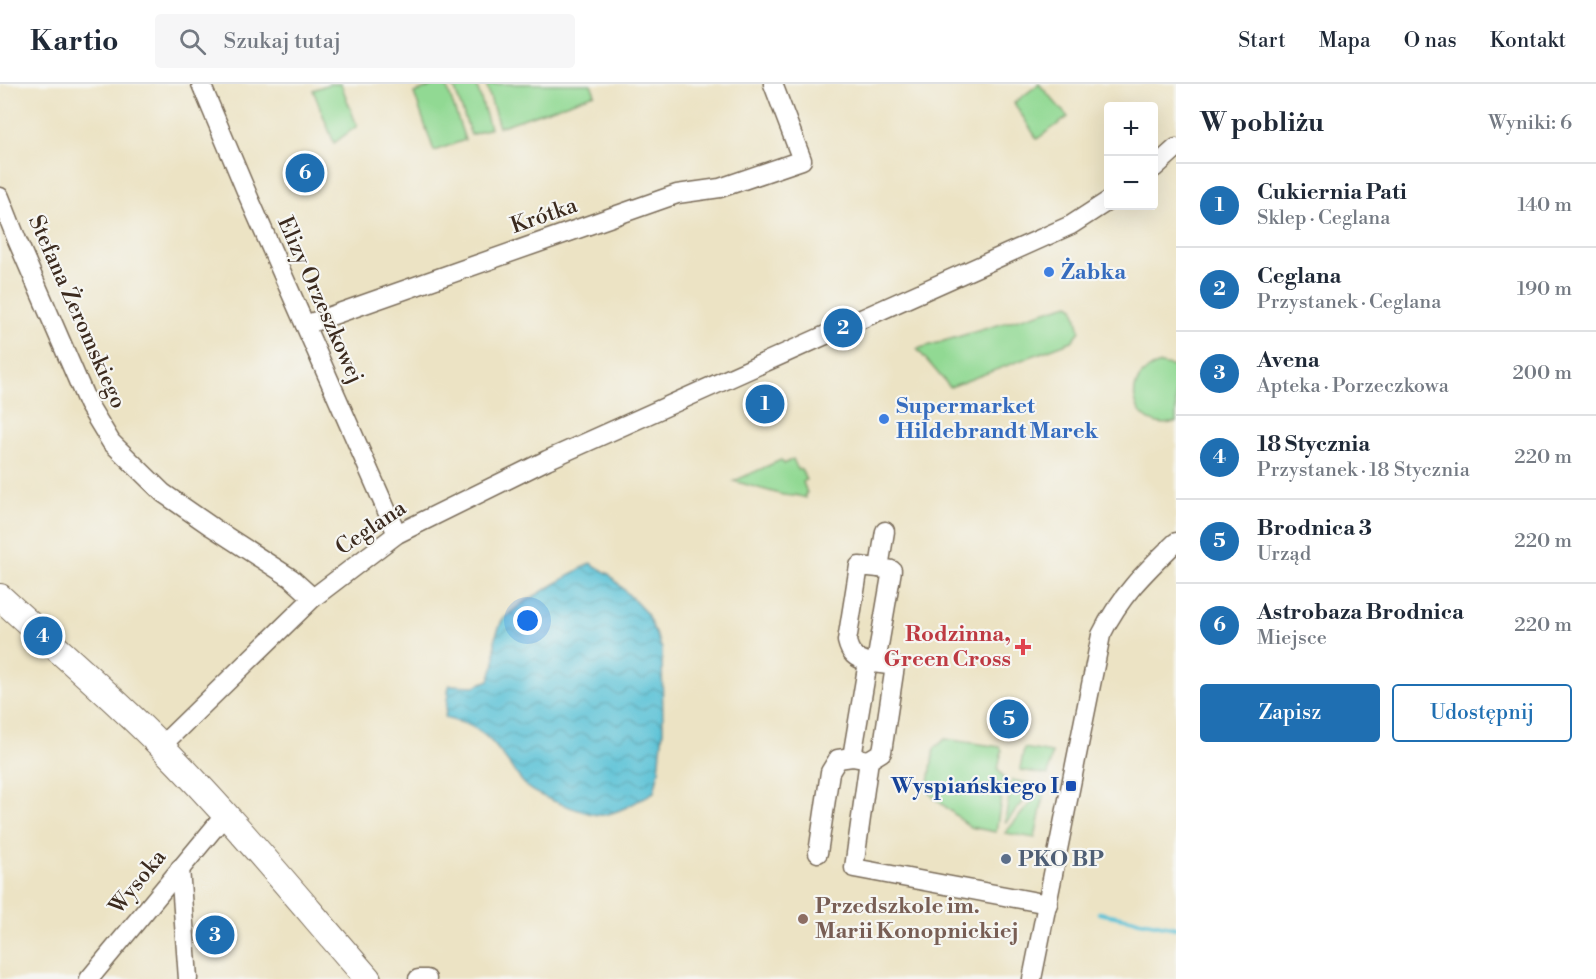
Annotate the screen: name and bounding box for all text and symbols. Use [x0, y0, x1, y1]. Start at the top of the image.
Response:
search box [155, 14, 575, 68]
text: Kartio [30, 24, 119, 59]
icon: search [176, 25, 209, 58]
text: Szukaj tutaj [224, 28, 341, 55]
text: Start [1238, 28, 1286, 54]
text: Mapa [1319, 28, 1371, 54]
text: O nas [1404, 28, 1457, 54]
text: Kontakt [1490, 28, 1566, 54]
map controls [1104, 102, 1158, 210]
button: + [1104, 102, 1158, 156]
text: W pobliżu [1200, 107, 1324, 139]
text: Wyniki: 6 [1488, 111, 1572, 136]
pin: 6 [286, 150, 324, 196]
button: − [1104, 156, 1158, 210]
text: Cukiernia Pati [1257, 179, 1407, 206]
street label: Krótka [507, 192, 582, 240]
text: 1 [1215, 193, 1224, 218]
text: 140 m [1517, 193, 1572, 218]
text: Sklep · Ceglana [1257, 206, 1390, 231]
street label: Stefana Żeromskiego [22, 211, 133, 413]
street label: Elizy Orzeszkowej [271, 212, 369, 388]
place label: Żabka [1061, 257, 1127, 286]
text: Ceglana [1257, 263, 1341, 290]
marker: Żabka [1042, 265, 1056, 279]
text: 2 [1213, 277, 1226, 302]
text: 190 m [1517, 277, 1572, 302]
text: Przystanek · Ceglana [1257, 290, 1441, 315]
pin: 2 [824, 306, 862, 350]
text: Avena [1257, 347, 1320, 374]
text: 3 [1213, 361, 1226, 386]
text: 200 m [1512, 361, 1572, 386]
text: Apteka · Porzeczkowa [1257, 374, 1449, 399]
pin: 1 [746, 382, 784, 426]
place label: Supermarket Hildebrandt Marek [896, 393, 1099, 445]
marker: Supermarket Hildebrandt Marek [877, 412, 891, 426]
text: 18 Stycznia [1257, 431, 1370, 458]
text: 4 [1213, 445, 1226, 470]
text: 220 m [1514, 445, 1572, 470]
text: Przystanek · 18 Stycznia [1257, 458, 1470, 483]
street label: Ceglana [330, 494, 412, 561]
text: Brodnica 3 [1257, 515, 1372, 542]
text: 5 [1213, 529, 1226, 554]
text: 220 m [1514, 529, 1572, 554]
text: Urząd [1257, 542, 1311, 567]
text: Astrobaza Brodnica [1257, 599, 1464, 626]
your location [513, 606, 542, 635]
text: 6 [1213, 613, 1226, 638]
text: 220 m [1514, 613, 1572, 638]
pin: 4 [24, 614, 63, 658]
place label: Rodzinna, Green Cross [884, 621, 1011, 673]
text: Miejsce [1257, 626, 1327, 651]
marker: Rodzinna, Green Cross [1016, 640, 1030, 654]
button: Zapisz [1200, 684, 1380, 742]
button: Udostępnij [1392, 684, 1572, 742]
pin: 5 [990, 696, 1028, 742]
place label: Wyspiańskiego I [890, 773, 1059, 800]
marker: Wyspiańskiego I [1064, 779, 1078, 793]
street label: Wysoka [103, 843, 173, 921]
place label: PKO BP [1018, 846, 1104, 873]
marker: PKO BP [999, 852, 1013, 866]
place label: Przedszkole im. Marii Konopnickiej [815, 893, 1019, 945]
pin: 3 [196, 912, 234, 958]
marker: Przedszkole im. Marii Konopnickiej [796, 912, 810, 926]

